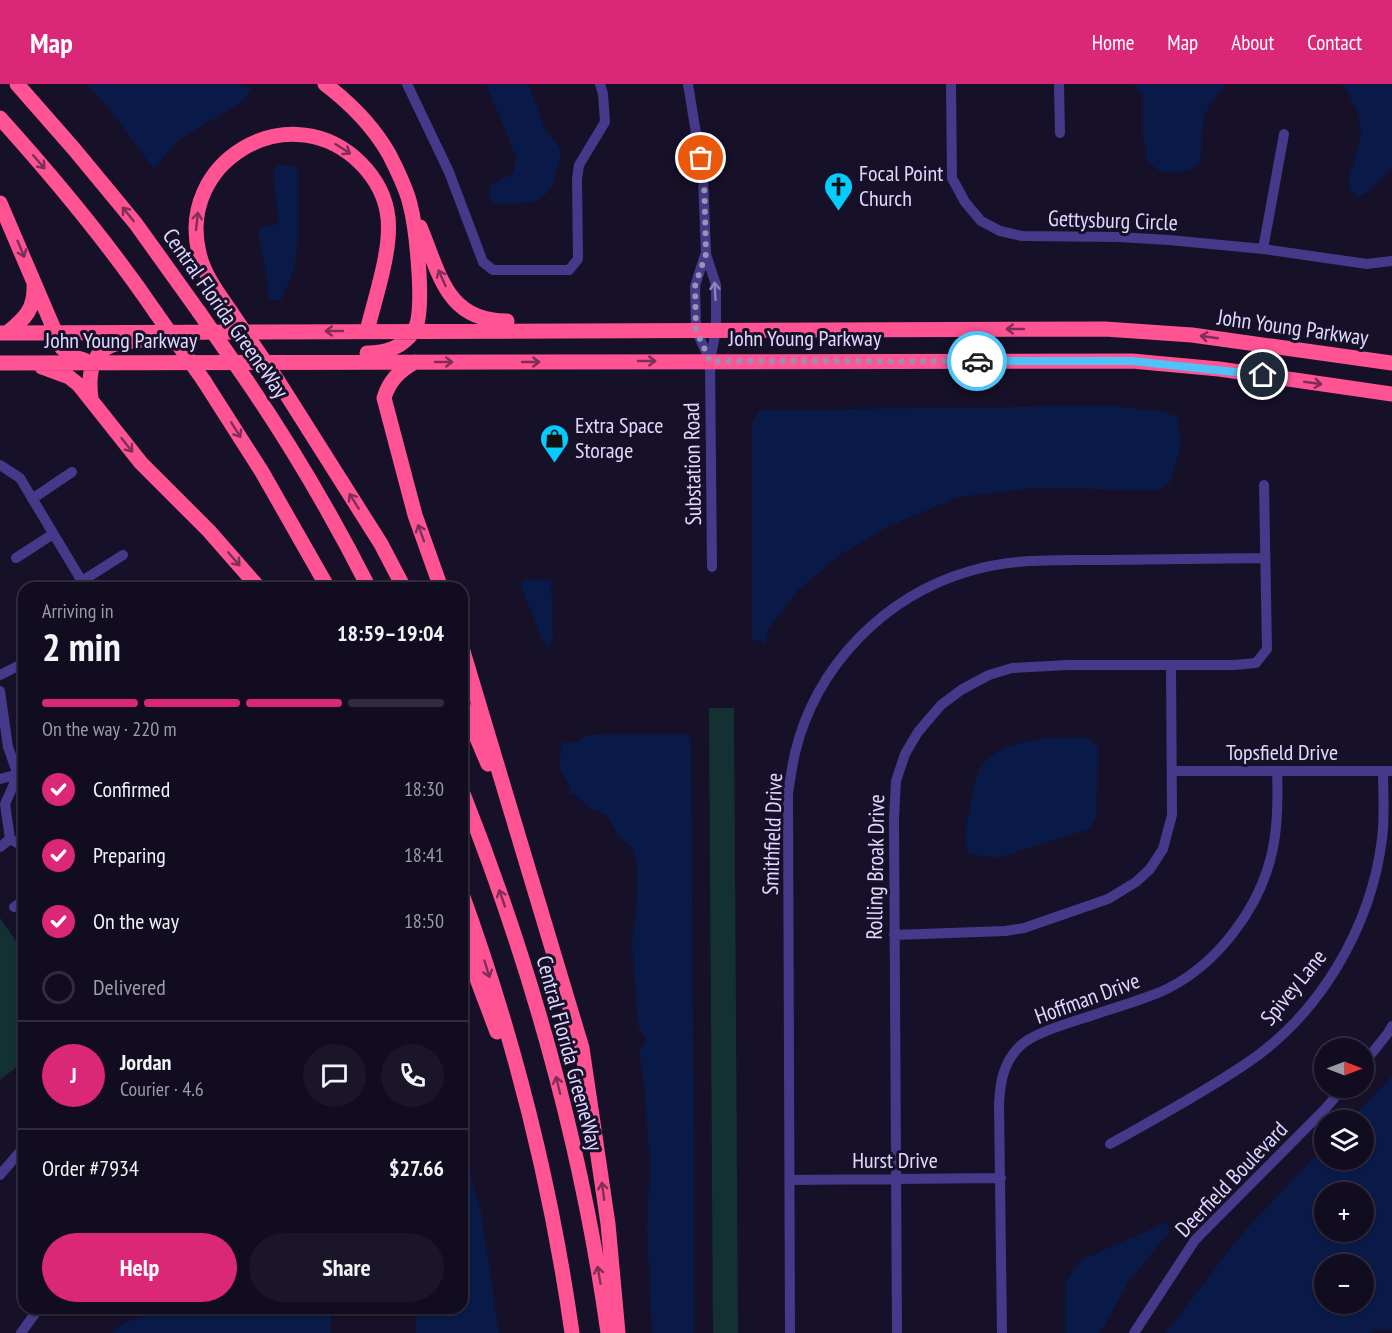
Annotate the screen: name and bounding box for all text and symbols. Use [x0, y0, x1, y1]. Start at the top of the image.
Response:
text: Map [30, 24, 73, 61]
text: Home [1092, 29, 1134, 56]
text: Map [1167, 29, 1198, 56]
text: About [1231, 29, 1274, 56]
text: Contact [1307, 29, 1362, 56]
pin [675, 132, 726, 183]
icon: bag [684, 141, 717, 174]
one-way arrow [334, 143, 351, 156]
one-way arrow [32, 154, 46, 169]
place label: Focal Point Church [859, 159, 943, 212]
church icon: Focal Point Church [822, 170, 854, 212]
street label: Gettysburg Circle [1048, 204, 1178, 236]
one-way arrow [121, 206, 134, 222]
one-way arrow [192, 211, 203, 231]
street label: Central Florida GreeneWay [157, 223, 296, 404]
one-way arrow [16, 240, 27, 258]
one-way arrow [435, 269, 447, 287]
one-way arrow [710, 282, 721, 302]
street label: John Young Parkway [1215, 302, 1371, 352]
one-way arrow [1005, 323, 1025, 335]
street label: John Young Parkway [728, 324, 882, 352]
one-way arrow [325, 325, 345, 337]
street label: John Young Parkway [44, 326, 198, 354]
courier [947, 331, 1007, 391]
one-way arrow [1200, 332, 1220, 343]
icon: car [961, 345, 994, 378]
pin [1237, 349, 1288, 400]
one-way arrow [636, 355, 656, 367]
one-way arrow [434, 356, 454, 368]
one-way arrow [521, 356, 541, 368]
icon: home [1246, 358, 1279, 391]
one-way arrow [1303, 377, 1323, 388]
street label: Substation Road [677, 402, 707, 526]
place label: Extra Space Storage [575, 411, 663, 464]
one-way arrow [231, 421, 243, 438]
shop icon: Extra Space Storage [538, 422, 570, 464]
one-way arrow [120, 436, 133, 452]
one-way arrow [347, 493, 359, 510]
one-way arrow [415, 524, 426, 543]
one-way arrow [227, 551, 240, 567]
text: Arriving in [42, 598, 114, 624]
text: 18:59–19:04 [337, 619, 444, 647]
text: 2 min [42, 621, 121, 672]
text: On the way · 220 m [42, 716, 177, 742]
street label: Topsfield Drive [1226, 738, 1338, 766]
street label: Smithfield Drive [756, 772, 788, 896]
icon: check [42, 773, 75, 806]
text: Confirmed [93, 775, 170, 803]
text: 18:30 [404, 776, 444, 802]
street label: Rolling Broak Drive [860, 794, 890, 940]
icon: check [42, 839, 75, 872]
text: Preparing [93, 841, 166, 869]
text: 18:41 [404, 842, 444, 868]
one-way arrow [496, 889, 507, 908]
icon: check [42, 905, 75, 938]
text: On the way [93, 907, 179, 935]
text: 18:50 [404, 908, 444, 934]
street label: Spivey Lane [1254, 943, 1332, 1031]
street label: Central Florida GreeneWay [530, 952, 610, 1154]
one-way arrow [483, 959, 494, 978]
street label: Hoffman Drive [1031, 966, 1143, 1030]
text: Delivered [93, 973, 166, 1001]
north arrow [1314, 1038, 1374, 1098]
map controls [1314, 1038, 1374, 1314]
button: chat [303, 1044, 366, 1107]
button: phone [381, 1044, 444, 1107]
text: Jordan [120, 1048, 171, 1076]
text: J [70, 1061, 77, 1089]
one-way arrow [552, 1075, 563, 1094]
text: Courier · 4.6 [120, 1076, 204, 1102]
button: layers [1314, 1110, 1374, 1170]
street label: Deerfield Boulevard [1169, 1115, 1293, 1243]
street label: Hurst Drive [852, 1146, 938, 1174]
text: Order #7934 [42, 1154, 139, 1182]
text: $27.66 [389, 1154, 444, 1182]
one-way arrow [598, 1182, 609, 1202]
button: + [1314, 1182, 1374, 1242]
button: Help [42, 1233, 237, 1302]
button: Share [249, 1233, 444, 1302]
button: − [1314, 1254, 1374, 1314]
one-way arrow [593, 1266, 604, 1286]

